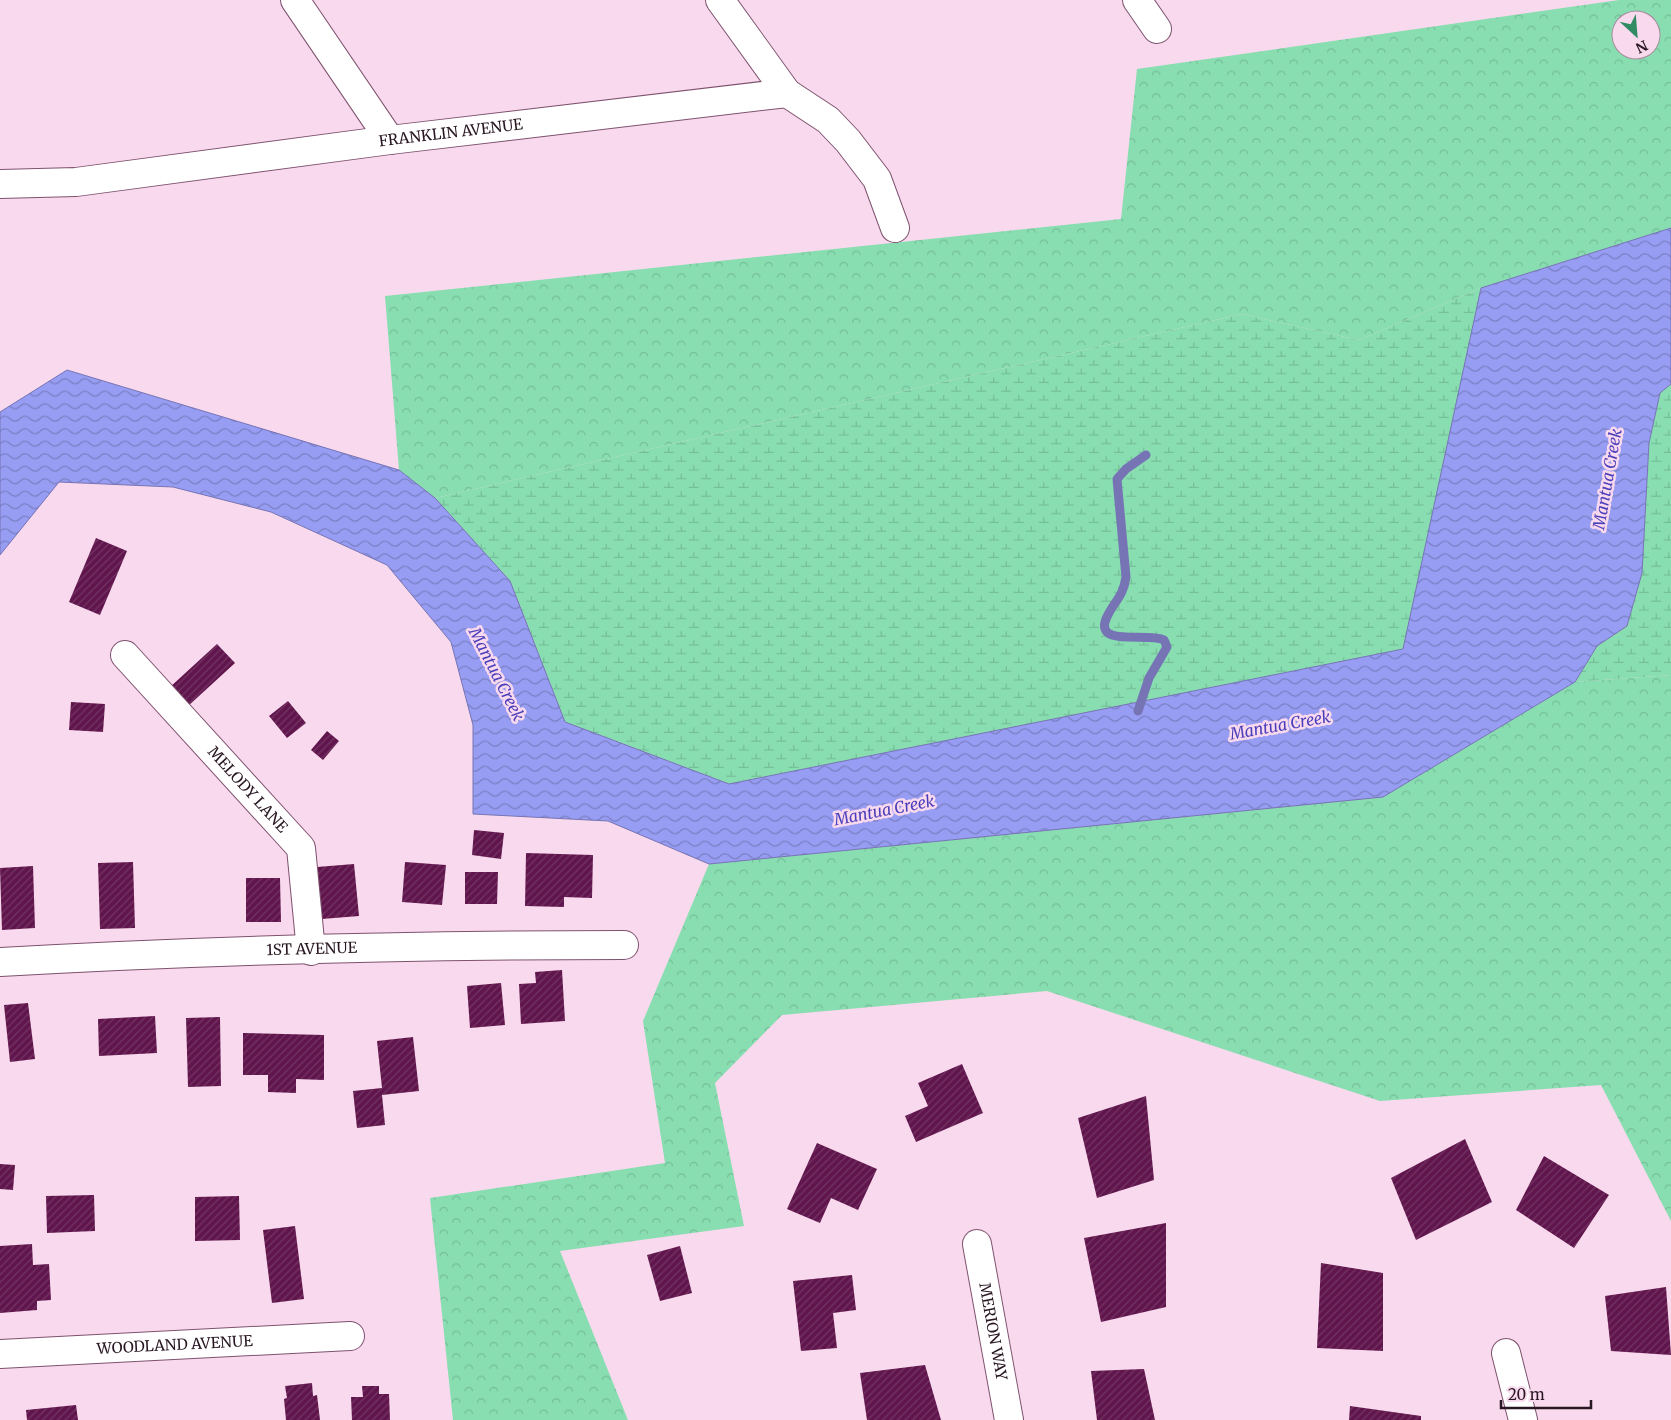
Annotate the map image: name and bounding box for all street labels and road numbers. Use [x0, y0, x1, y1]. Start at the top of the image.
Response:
street label: FRANKLIN AVENUE [378, 114, 524, 150]
street label: MELODY LANE [204, 742, 292, 837]
street label: 1ST AVENUE [266, 938, 358, 959]
street label: MERION WAY [975, 1281, 1012, 1382]
street label: WOODLAND AVENUE [95, 1331, 254, 1358]

